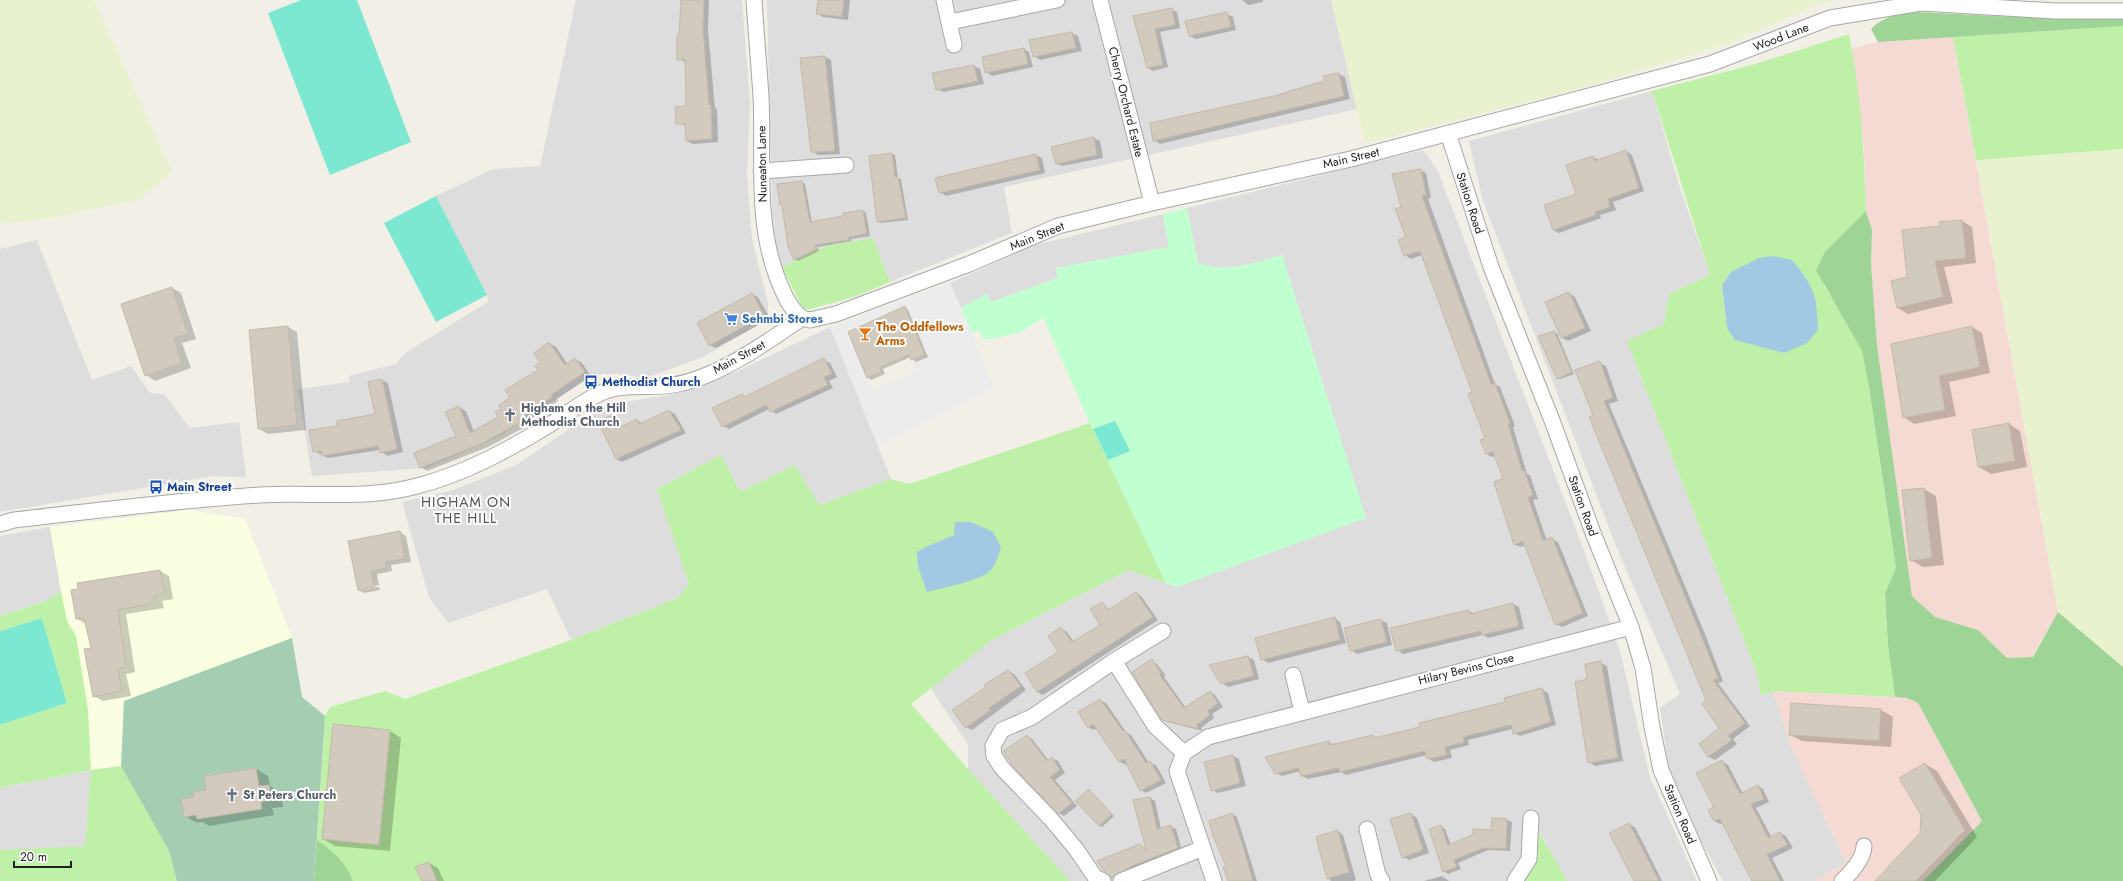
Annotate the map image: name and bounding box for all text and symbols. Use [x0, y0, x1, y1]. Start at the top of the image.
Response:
street label: Wood Lane [1751, 18, 1811, 56]
street label: Cherry Orchard Estate [1104, 45, 1148, 159]
street label: Nuneaton Lane [752, 125, 772, 203]
street label: Main Street [1321, 143, 1381, 173]
street label: Station Road [1452, 170, 1488, 236]
street label: Main Street [1007, 217, 1067, 255]
place label: Sehmbi Stores [742, 310, 823, 328]
supermarket icon: Sehmbi Stores [723, 311, 739, 327]
place label: The Oddfellows Arms [875, 318, 964, 350]
bar icon: The Oddfellows Arms [857, 326, 873, 342]
street label: Main Street [710, 336, 769, 378]
place label: Methodist Church [602, 373, 701, 391]
bus stop icon: Methodist Church [583, 374, 599, 390]
place label: Higham on the Hill Methodist Church [521, 399, 626, 431]
church icon: Higham on the Hill Methodist Church [502, 407, 518, 423]
street label: Station Road [1564, 473, 1602, 539]
place label: Main Street [167, 478, 232, 496]
bus stop icon: Main Street [148, 479, 164, 495]
district label: HIGHAM ON THE HILL [421, 492, 511, 528]
street label: Hilary Bevins Close [1416, 648, 1516, 690]
street label: Station Road [1659, 781, 1701, 847]
place label: St Peters Church [243, 786, 336, 804]
church icon: St Peters Church [224, 787, 240, 803]
scale bar [14, 843, 71, 869]
text: 20 m [20, 848, 47, 866]

